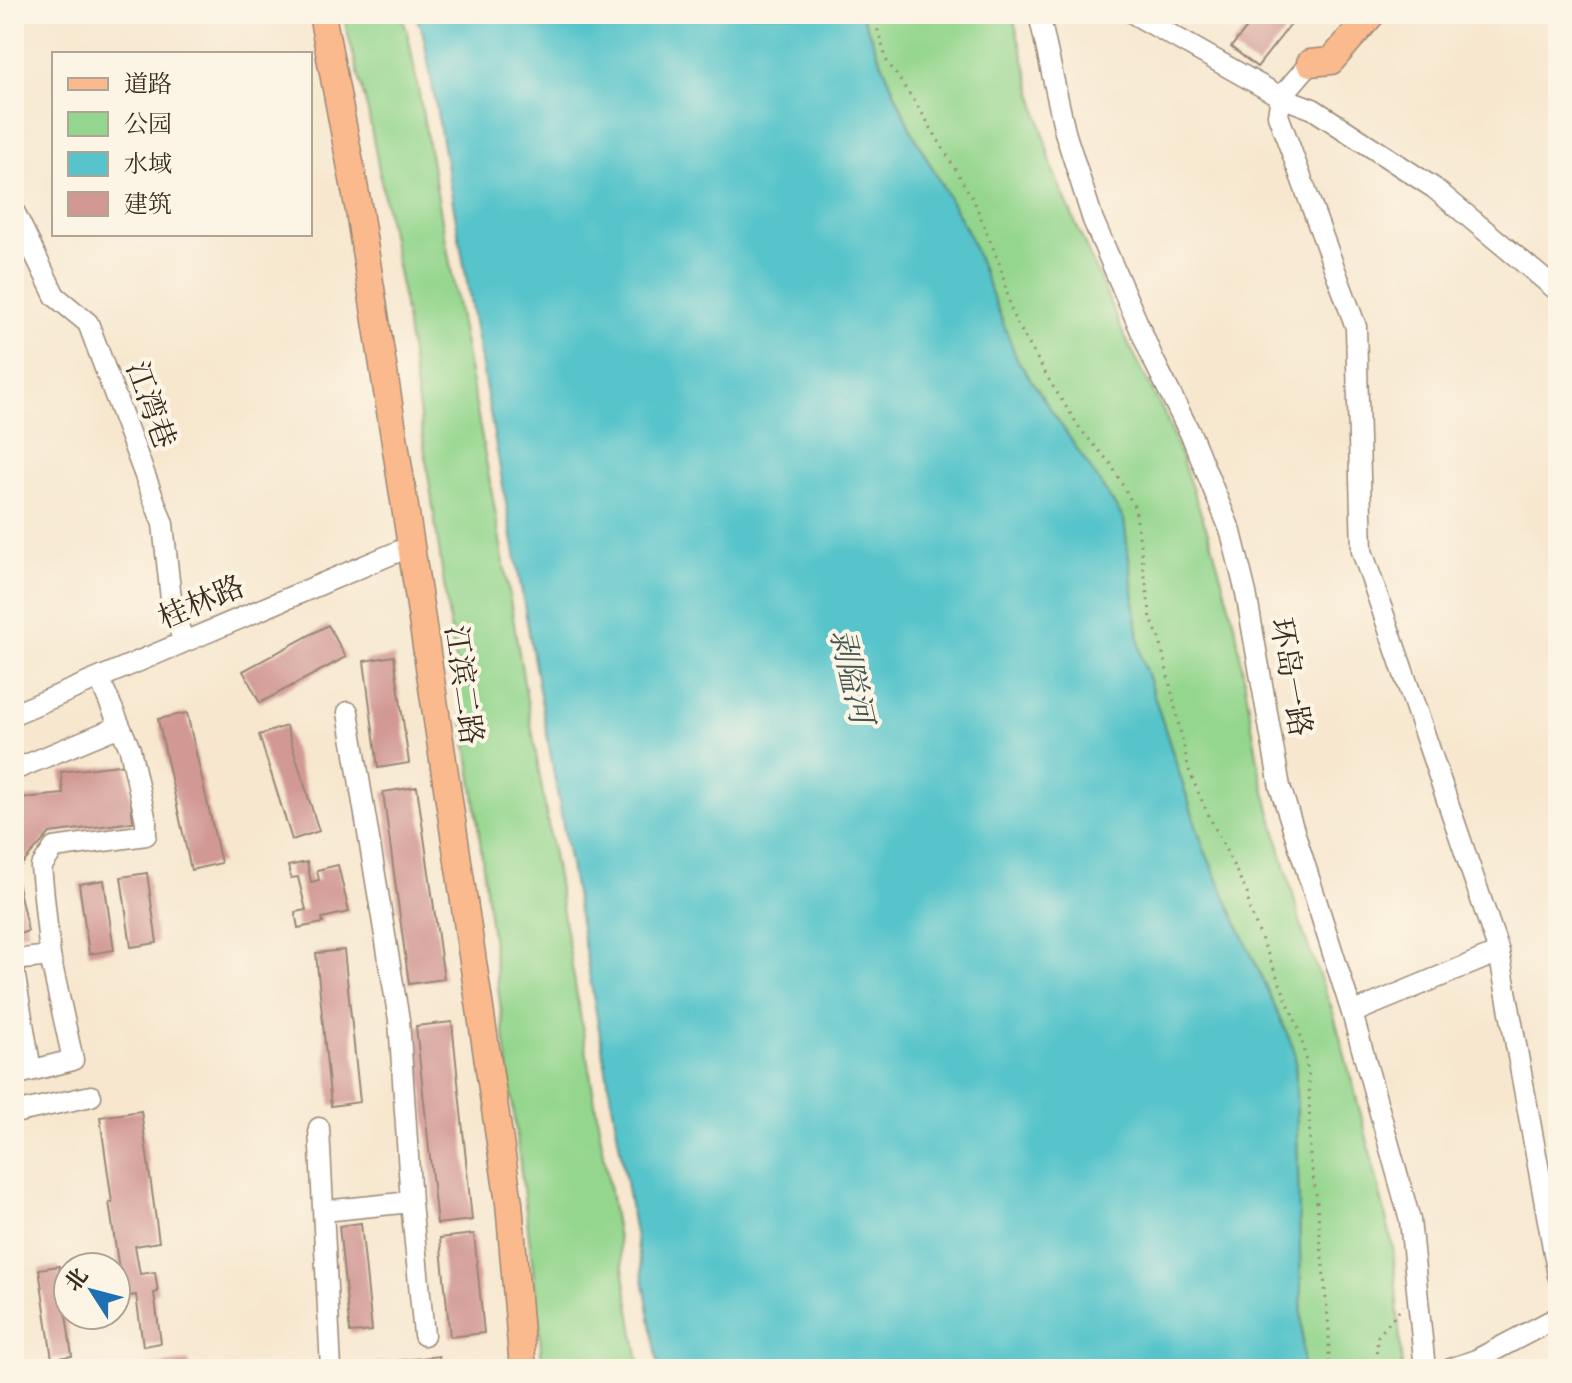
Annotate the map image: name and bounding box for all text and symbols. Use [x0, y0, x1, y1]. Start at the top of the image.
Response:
legend [52, 52, 312, 236]
text: 道路 [124, 69, 172, 103]
text: 公园 [124, 109, 172, 143]
text: 水域 [124, 149, 172, 183]
text: 建筑 [124, 189, 172, 223]
street label: 江湾巷 [113, 356, 184, 455]
street label: 桂林路 [152, 567, 252, 642]
street label: 环岛一路 [1257, 615, 1320, 740]
street label: 江滨二路 [432, 623, 491, 748]
water label: 剥隘河 [816, 625, 883, 733]
north arrow [52, 1251, 132, 1331]
text: 北 [59, 1263, 98, 1299]

